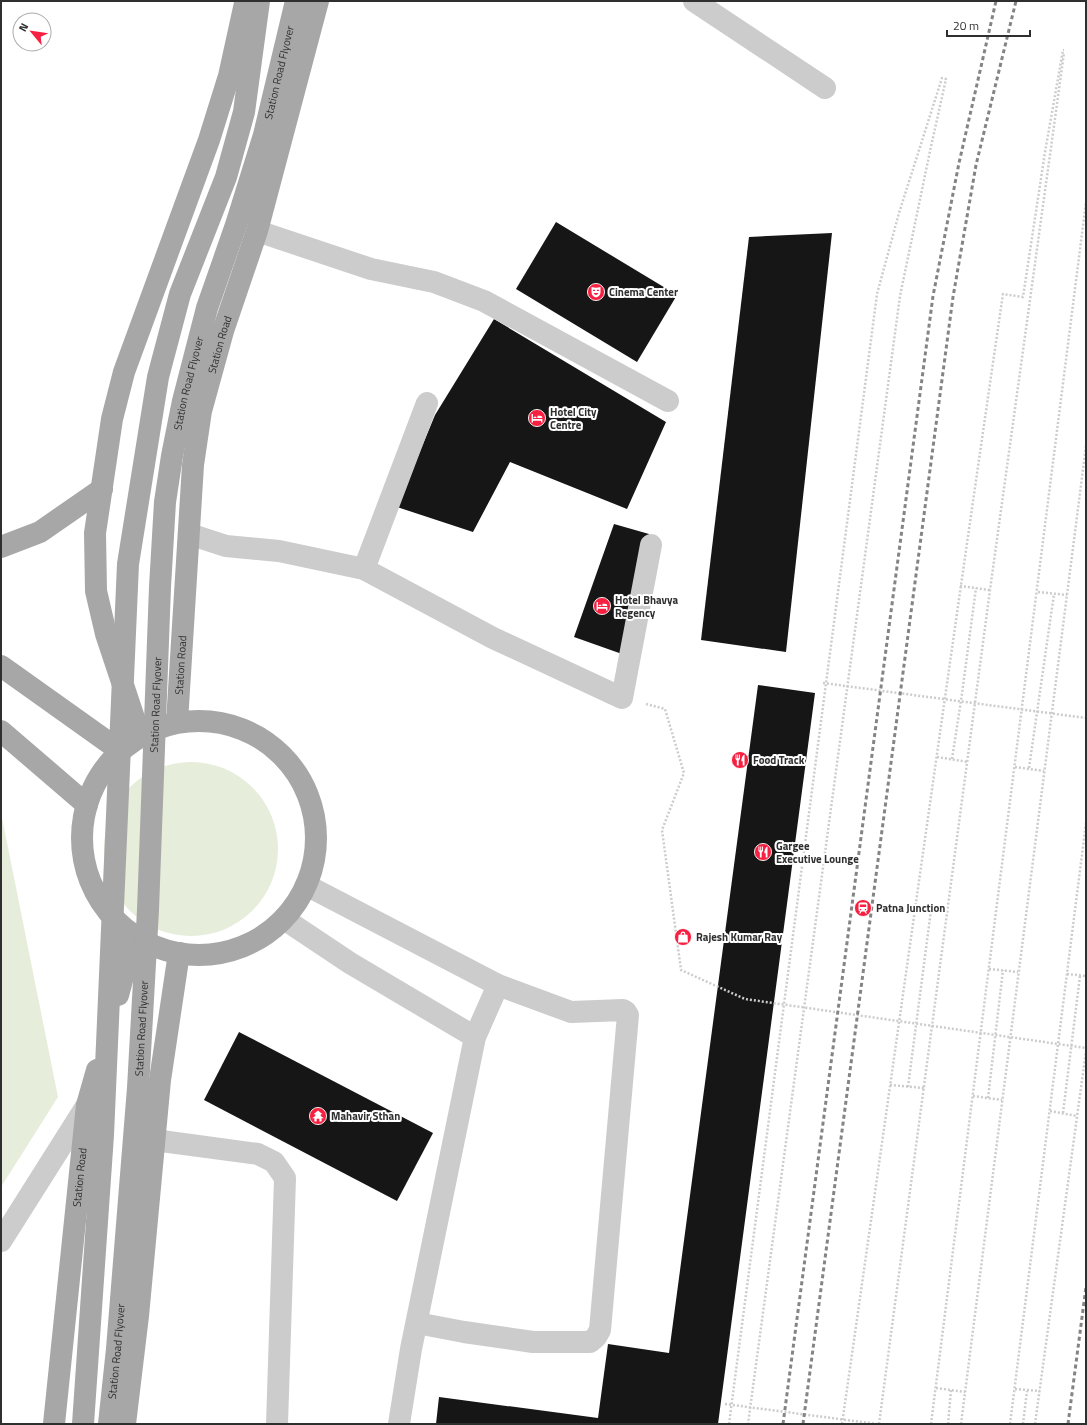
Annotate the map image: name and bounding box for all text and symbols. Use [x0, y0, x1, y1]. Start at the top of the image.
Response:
north arrow [12, 12, 52, 52]
scale bar [947, 12, 1030, 38]
text: 20 m [953, 16, 979, 35]
text: N [14, 20, 32, 34]
street label: Station Road Flyover [260, 24, 298, 121]
theatre icon: Cinema Center [586, 282, 606, 302]
place label: Cinema Center [609, 284, 678, 300]
street label: Station Road [204, 313, 236, 375]
street label: Station Road Flyover [169, 335, 207, 431]
place label: Hotel City Centre [550, 404, 597, 433]
hotel icon: Hotel City Centre [527, 408, 547, 428]
place label: Hotel Bhavya Regency [615, 592, 678, 621]
hotel icon: Hotel Bhavya Regency [592, 596, 612, 616]
street label: Station Road [171, 635, 190, 695]
street label: Station Road Flyover [146, 656, 165, 753]
restaurant icon: Food Track [730, 750, 750, 770]
place label: Food Track [753, 752, 805, 768]
place label: Gargee Executive Lounge [776, 838, 859, 867]
restaurant icon: Gargee Executive Lounge [753, 842, 773, 862]
station icon: Patna Junction [853, 898, 873, 918]
place label: Patna Junction [876, 900, 945, 916]
shop icon: Rajesh Kumar Ray [673, 927, 693, 947]
place label: Rajesh Kumar Ray [696, 929, 783, 945]
street label: Station Road Flyover [131, 980, 152, 1077]
temple icon: Mahavir Sthan [308, 1106, 328, 1126]
place label: Mahavir Sthan [331, 1108, 400, 1124]
street label: Station Road [68, 1147, 91, 1208]
street label: Station Road Flyover [104, 1303, 129, 1400]

